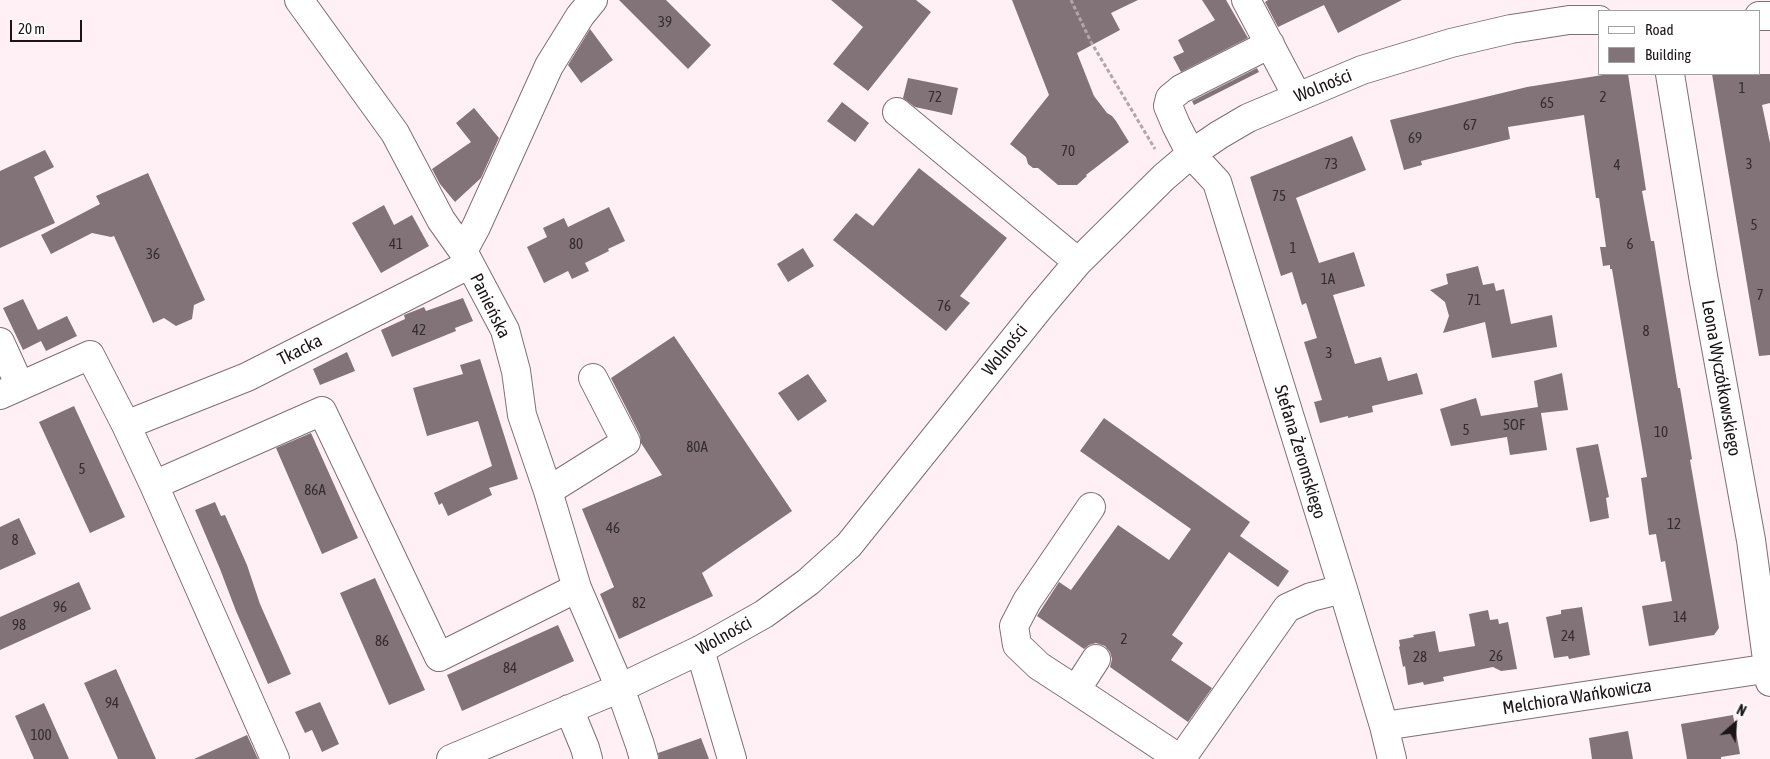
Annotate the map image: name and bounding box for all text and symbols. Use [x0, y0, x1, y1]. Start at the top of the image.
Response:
scale bar [12, 10, 85, 42]
legend [1598, 10, 1760, 75]
house number: 39 [658, 13, 672, 31]
text: 20 m [18, 20, 45, 37]
text: Road [1645, 21, 1674, 38]
text: Building [1645, 46, 1691, 63]
street label: Wolności [1291, 65, 1355, 107]
house number: 1 [1738, 79, 1746, 97]
house number: 72 [928, 88, 942, 106]
house number: 2 [1599, 88, 1607, 106]
house number: 65 [1540, 94, 1554, 112]
house number: 67 [1463, 116, 1477, 134]
house number: 69 [1408, 129, 1422, 147]
house number: 70 [1061, 142, 1075, 160]
house number: 73 [1324, 155, 1338, 173]
house number: 3 [1745, 155, 1753, 173]
house number: 4 [1613, 156, 1621, 174]
house number: 75 [1272, 187, 1286, 205]
house number: 5 [1750, 216, 1758, 234]
house number: 41 [389, 235, 403, 253]
house number: 80 [569, 235, 583, 253]
house number: 6 [1626, 235, 1634, 253]
house number: 1 [1289, 239, 1297, 257]
house number: 36 [146, 245, 160, 263]
street label: Panieńska [465, 270, 515, 342]
house number: 1A [1321, 270, 1335, 288]
house number: 7 [1756, 286, 1764, 304]
house number: 71 [1467, 291, 1481, 309]
house number: 76 [937, 297, 951, 315]
street label: Leona Wyczółkowskiego [1697, 298, 1745, 458]
street label: Wolności [978, 320, 1032, 380]
house number: 42 [412, 321, 426, 339]
house number: 8 [1642, 322, 1650, 340]
street label: Tkacka [274, 330, 326, 370]
house number: 3 [1325, 344, 1333, 362]
street label: Stefana Żeromskiego [1269, 383, 1331, 521]
house number: 5OF [1503, 416, 1525, 434]
house number: 5 [1462, 421, 1470, 439]
house number: 10 [1654, 423, 1668, 441]
house number: 80A [686, 438, 708, 456]
house number: 5 [78, 460, 86, 478]
house number: 86A [304, 481, 326, 499]
house number: 12 [1667, 515, 1681, 533]
house number: 46 [606, 519, 620, 537]
house number: 8 [11, 531, 19, 549]
house number: 82 [632, 594, 646, 612]
house number: 96 [53, 598, 67, 616]
house number: 14 [1673, 608, 1687, 626]
street label: Wolności [692, 612, 756, 660]
house number: 98 [12, 616, 26, 634]
house number: 24 [1561, 627, 1575, 645]
house number: 2 [1120, 630, 1128, 648]
house number: 86 [375, 632, 389, 650]
house number: 26 [1489, 647, 1503, 665]
house number: 28 [1413, 648, 1427, 666]
house number: 84 [503, 659, 517, 677]
street label: Melchiora Wańkowicza [1501, 675, 1653, 719]
house number: 94 [105, 694, 119, 712]
north arrow [1710, 699, 1760, 749]
text: N [1734, 702, 1749, 720]
house number: 100 [30, 726, 52, 744]

